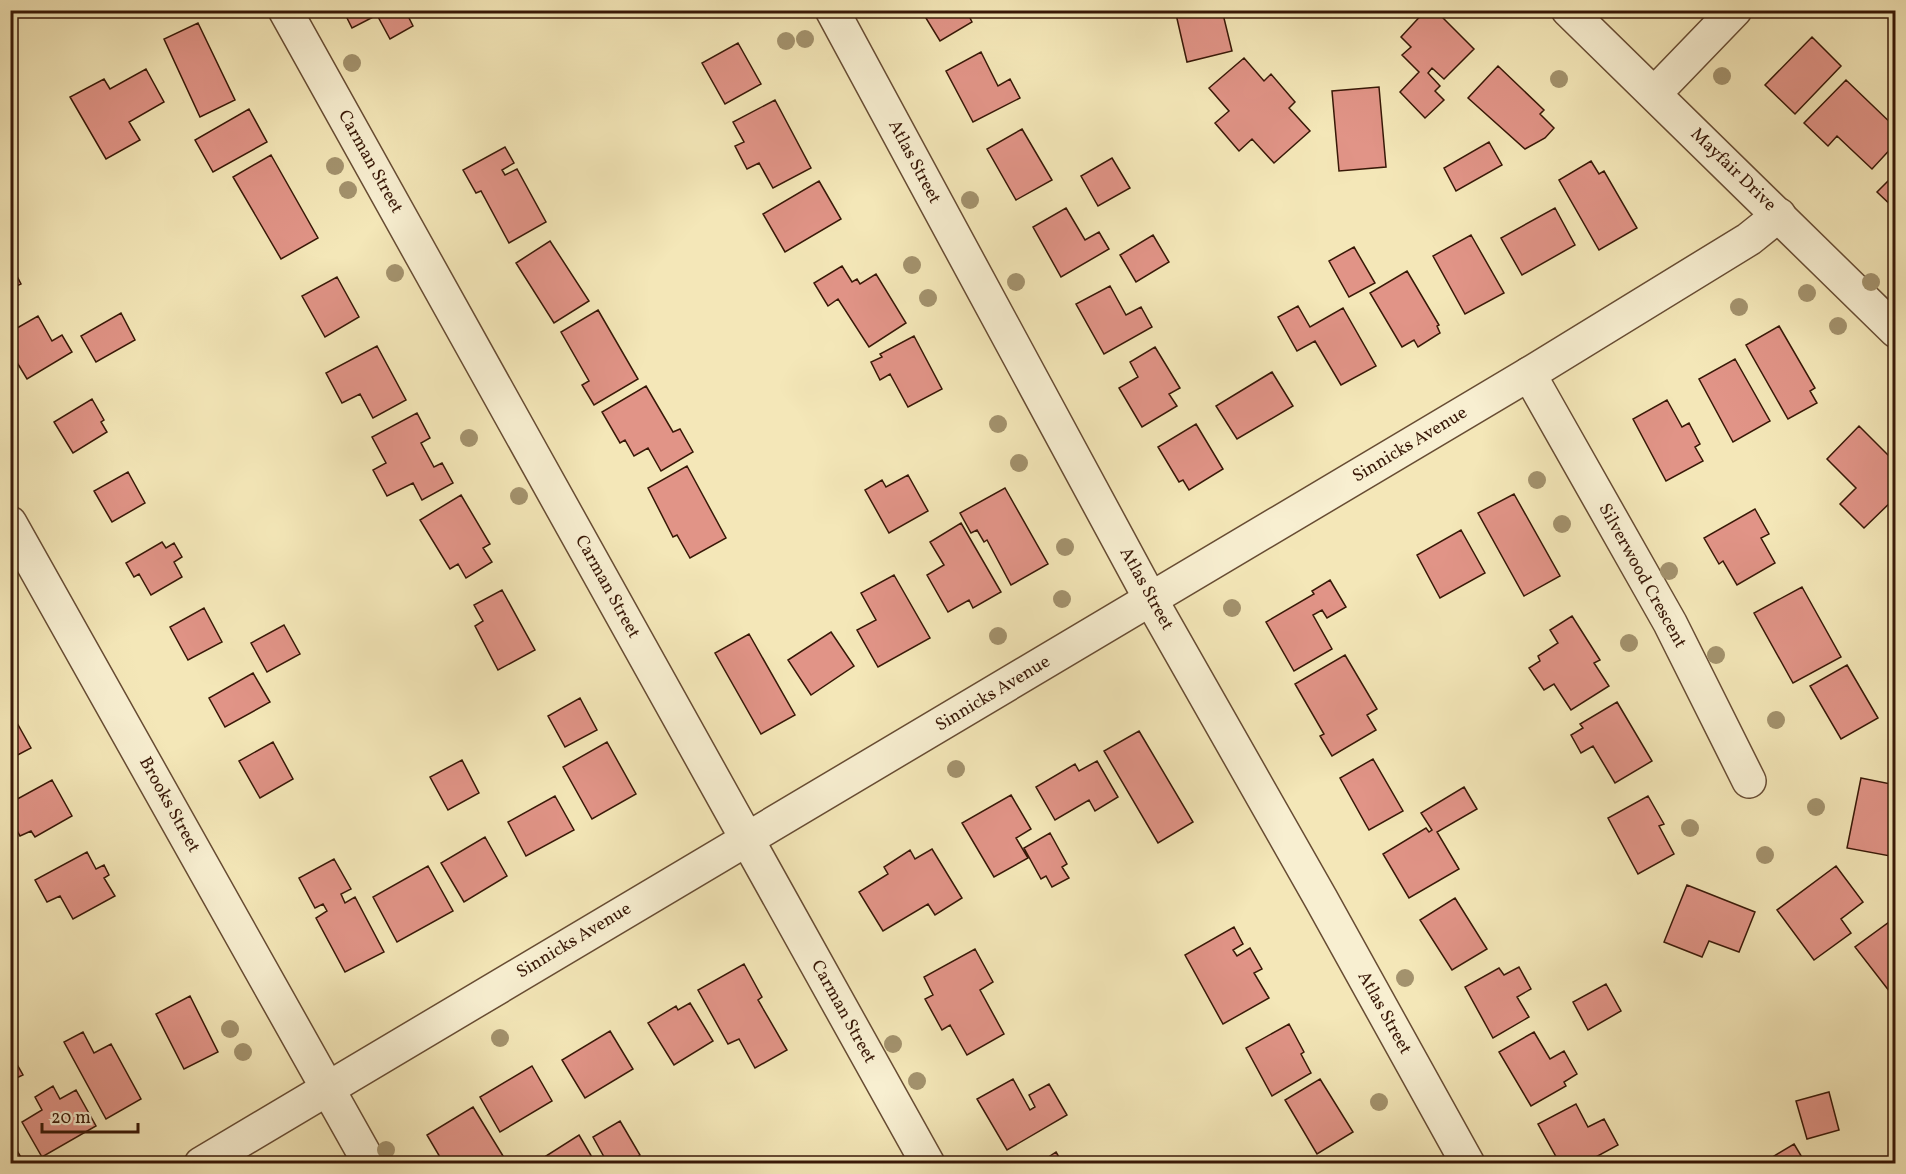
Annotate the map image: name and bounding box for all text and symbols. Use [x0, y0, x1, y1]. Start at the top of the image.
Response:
street label: Carman Street [331, 106, 409, 218]
street label: Atlas Street [881, 116, 947, 208]
street label: Mayfair Drive [1685, 123, 1781, 217]
street label: Sinnicks Avenue [1348, 401, 1472, 489]
street label: Silverwood Crescent [1592, 499, 1692, 653]
street label: Carman Street [568, 531, 646, 643]
street label: Atlas Street [1113, 543, 1179, 635]
street label: Sinnicks Avenue [931, 650, 1055, 738]
street label: Brooks Street [132, 753, 206, 857]
street label: Sinnicks Avenue [512, 897, 636, 985]
street label: Carman Street [804, 956, 882, 1068]
street label: Atlas Street [1351, 967, 1417, 1059]
scale bar [42, 1096, 138, 1134]
text: 20 m [51, 1106, 91, 1131]

